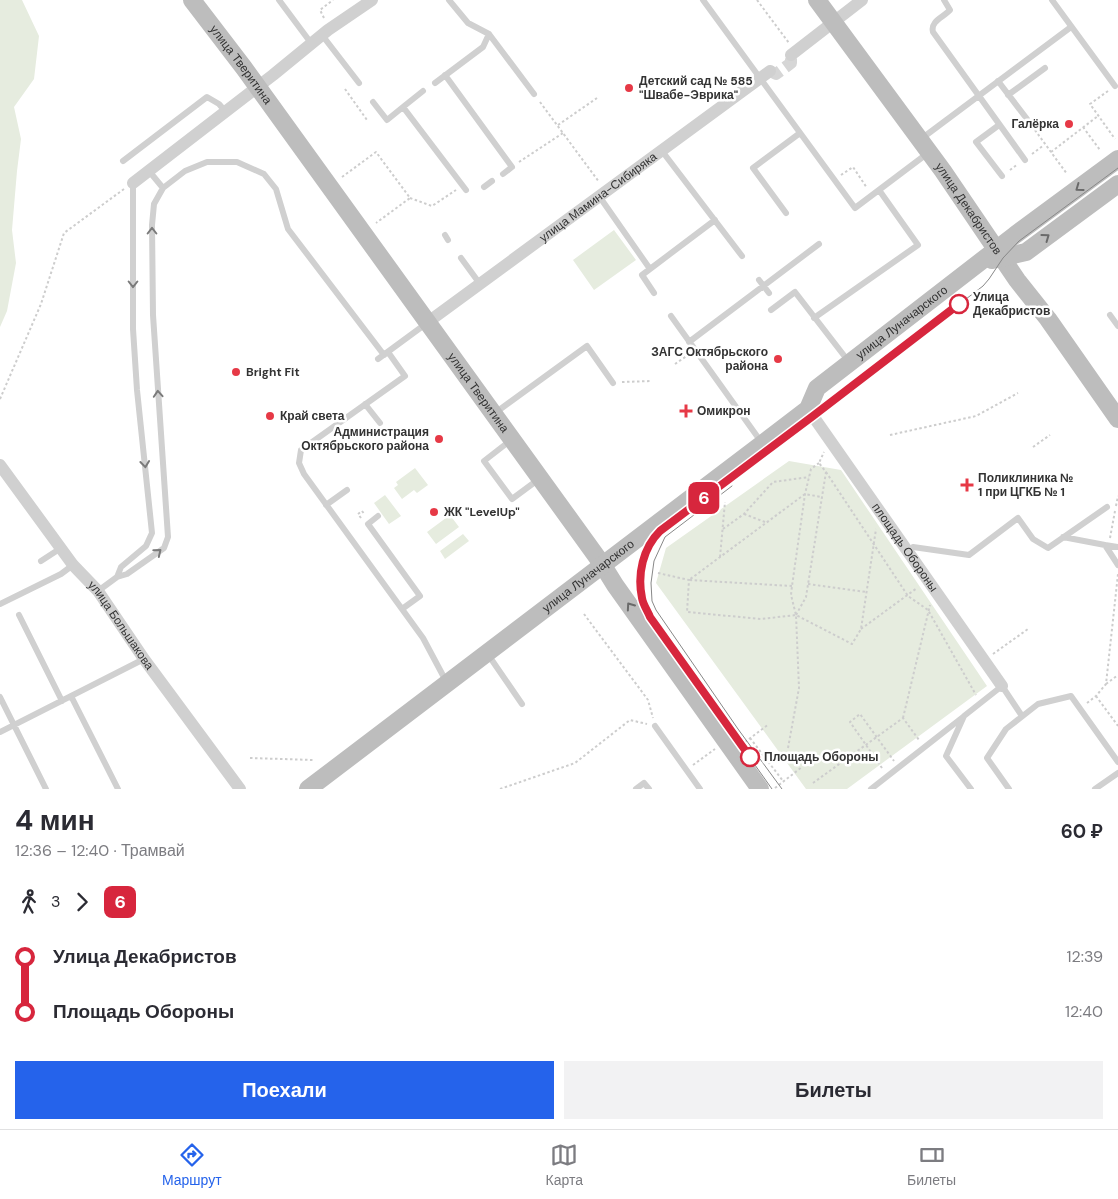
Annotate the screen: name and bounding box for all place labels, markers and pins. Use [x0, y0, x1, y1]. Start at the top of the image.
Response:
place label: Детский сад № 585 "Швабе-Эврика" [639, 73, 753, 103]
marker: Детский сад № 585 "Швабе-Эврика" [623, 82, 635, 94]
place label: Галёрка [1011, 116, 1059, 132]
marker: Галёрка [1063, 118, 1075, 130]
place label: Улица Декабристов [973, 289, 1050, 319]
marker: Улица Декабристов [949, 294, 969, 314]
place label: ЗАГС Октябрьского района [651, 344, 768, 374]
marker: ЗАГС Октябрьского района [772, 353, 784, 365]
place label: Bright Fit [246, 364, 300, 380]
marker: Bright Fit [230, 366, 242, 378]
place label: Омикрон [697, 403, 751, 419]
marker: Омикрон [679, 404, 693, 418]
place label: Край света [280, 408, 345, 424]
marker: Край света [264, 410, 276, 422]
place label: Администрация Октябрьского района [301, 424, 429, 454]
marker: Администрация Октябрьского района [433, 433, 445, 445]
place label: Поликлиника № 1 при ЦГКБ № 1 [978, 470, 1073, 500]
marker: Поликлиника № 1 при ЦГКБ № 1 [960, 478, 974, 492]
place label: ЖК "LevelUp" [443, 504, 520, 520]
marker: ЖК "LevelUp" [428, 506, 440, 518]
marker: Площадь Обороны [740, 747, 760, 767]
place label: Площадь Обороны [764, 749, 878, 765]

